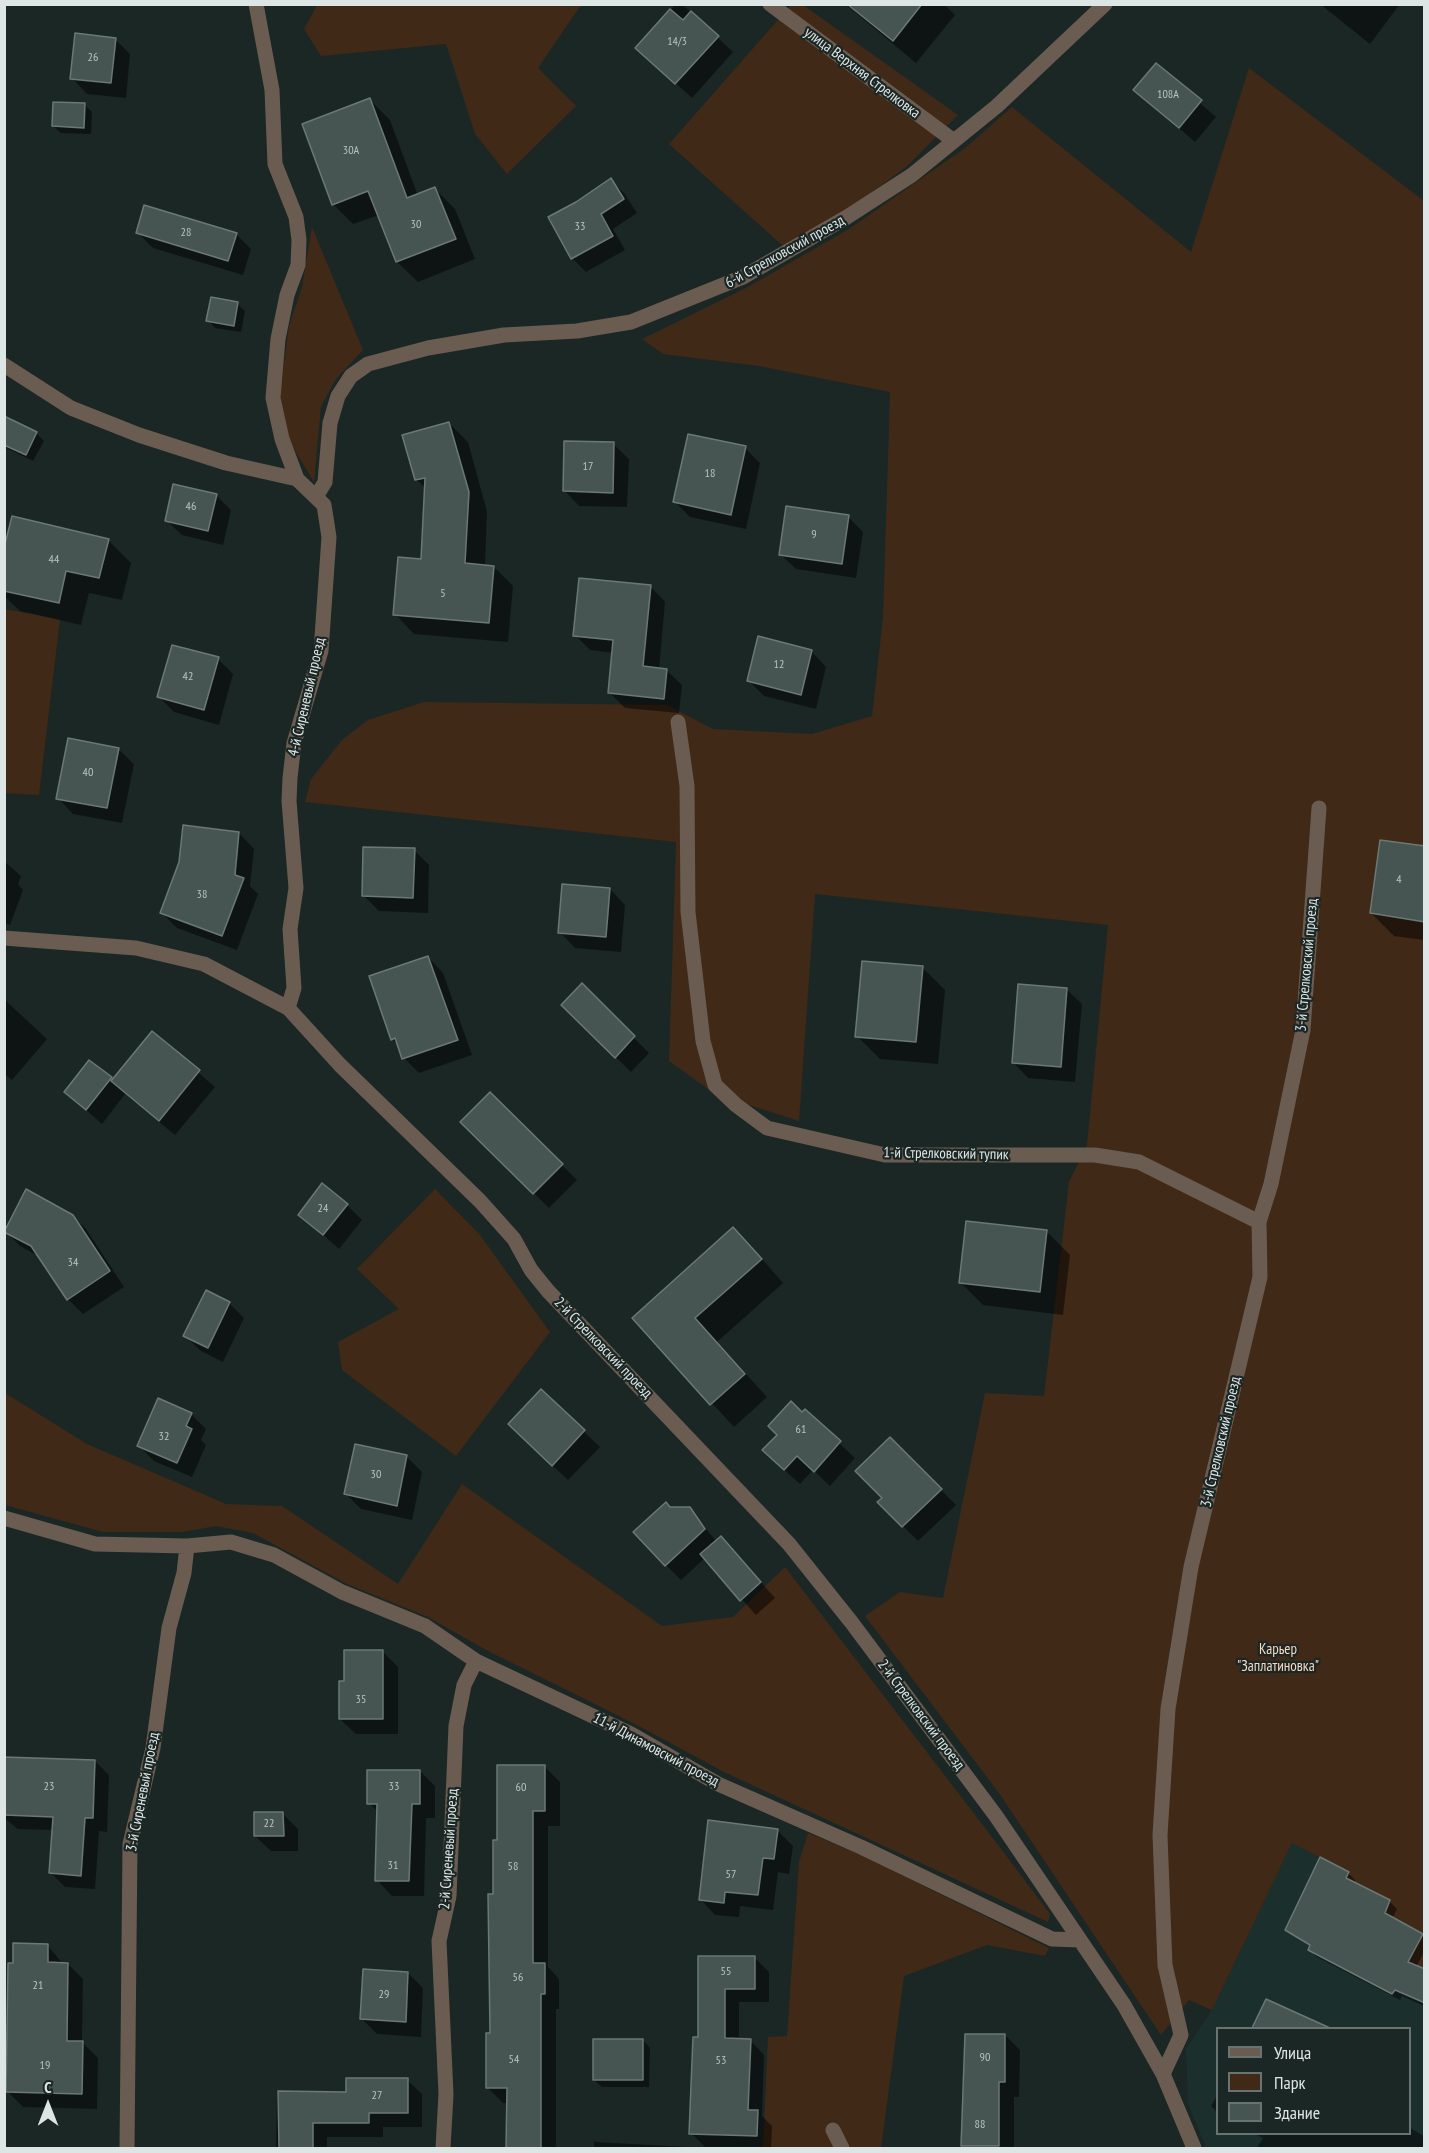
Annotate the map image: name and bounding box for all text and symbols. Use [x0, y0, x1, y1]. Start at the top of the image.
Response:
street label: улица Верхняя Стрелковка [800, 24, 924, 122]
house number: 14/3 [667, 35, 687, 49]
house number: 26 [88, 51, 98, 65]
house number: 108А [1157, 88, 1179, 102]
house number: 30А [343, 144, 359, 158]
street label: 6-й Стрелковский проезд [722, 212, 848, 292]
house number: 30 [411, 218, 421, 232]
house number: 33 [575, 220, 585, 234]
house number: 28 [181, 226, 191, 240]
house number: 17 [583, 460, 593, 474]
house number: 18 [705, 467, 715, 481]
house number: 46 [186, 500, 196, 514]
house number: 9 [811, 528, 817, 542]
house number: 44 [49, 553, 59, 567]
house number: 5 [440, 587, 446, 601]
street label: 4-й Сиреневый проезд [285, 636, 329, 758]
house number: 12 [774, 658, 784, 672]
house number: 42 [183, 670, 193, 684]
house number: 40 [83, 766, 93, 780]
house number: 4 [1396, 873, 1402, 887]
house number: 38 [197, 888, 207, 902]
street label: 3-й Стрелковский проезд [1292, 898, 1322, 1032]
street label: 1-й Стрелковский тупик [883, 1144, 1009, 1164]
house number: 24 [318, 1202, 328, 1216]
house number: 34 [68, 1256, 78, 1270]
street label: 2-й Стрелковский проезд [550, 1294, 656, 1402]
street label: 3-й Стрелковский проезд [1197, 1375, 1245, 1509]
house number: 61 [796, 1423, 806, 1437]
house number: 32 [159, 1430, 169, 1444]
house number: 30 [371, 1468, 381, 1482]
park label: Карьер "Заплатиновка" [1237, 1641, 1319, 1676]
street label: 2-й Стрелковский проезд [874, 1656, 968, 1774]
house number: 35 [356, 1693, 366, 1707]
street label: 11-й Динамовский проезд [590, 1709, 722, 1791]
street label: 3-й Сиреневый проезд [123, 1731, 163, 1853]
house number: 23 [44, 1780, 54, 1794]
house number: 33 [389, 1780, 399, 1794]
house number: 60 [516, 1781, 526, 1795]
street label: 2-й Сиреневый проезд [436, 1788, 462, 1910]
house number: 22 [264, 1817, 274, 1831]
house number: 31 [388, 1859, 398, 1873]
house number: 58 [508, 1860, 518, 1874]
house number: 57 [726, 1868, 736, 1882]
house number: 55 [721, 1965, 731, 1979]
house number: 56 [513, 1971, 523, 1985]
house number: 21 [33, 1979, 43, 1993]
house number: 29 [379, 1988, 389, 2002]
legend [1216, 2027, 1411, 2135]
text: Улица [1274, 2041, 1311, 2064]
house number: 90 [980, 2051, 990, 2065]
house number: 54 [509, 2053, 519, 2067]
house number: 53 [716, 2054, 726, 2068]
house number: 19 [40, 2059, 50, 2073]
text: Парк [1274, 2071, 1305, 2094]
north arrow [18, 2075, 78, 2135]
text: С [44, 2077, 52, 2097]
house number: 27 [372, 2089, 382, 2103]
text: Здание [1274, 2101, 1320, 2124]
house number: 88 [975, 2118, 985, 2132]

